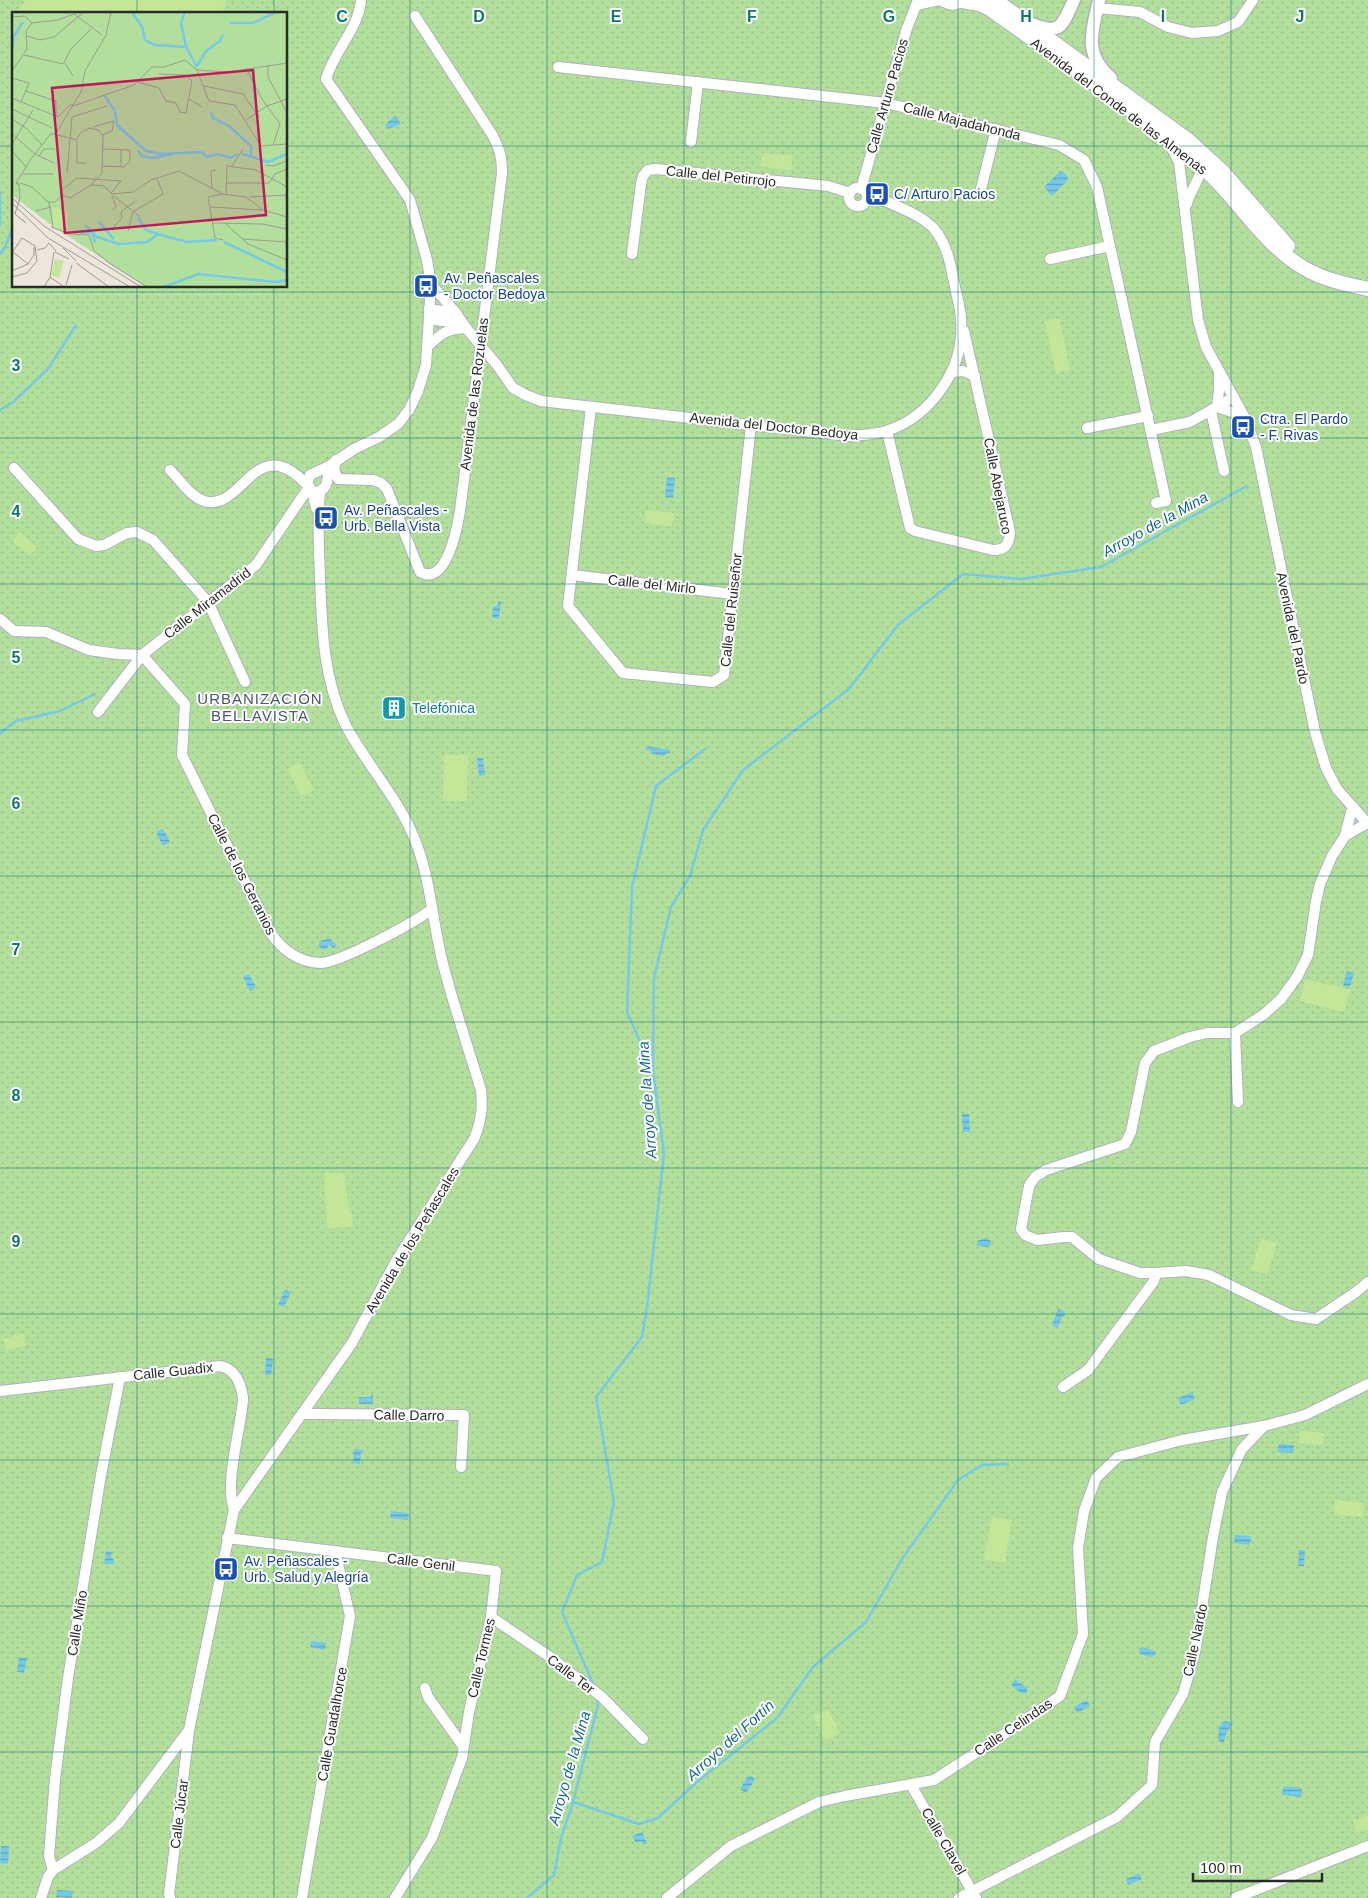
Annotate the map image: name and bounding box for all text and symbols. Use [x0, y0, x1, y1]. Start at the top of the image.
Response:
text: C [336, 8, 348, 25]
text: D [473, 8, 485, 25]
text: E [611, 8, 622, 25]
text: F [747, 8, 757, 25]
text: G [883, 8, 895, 25]
text: H [1020, 8, 1032, 25]
text: I [1161, 8, 1165, 25]
text: J [1296, 8, 1304, 25]
inset map [12, 12, 288, 288]
street label: Avenida del Conde de las Almenas [1028, 34, 1210, 178]
street label: Calle Arturo Pacios [863, 37, 911, 155]
street label: Calle Majadahonda [902, 99, 1023, 143]
street label: Calle del Petirrojo [665, 162, 777, 190]
bus stop icon: C/ Arturo Pacios [864, 181, 890, 207]
place label: C/ Arturo Pacios [894, 186, 995, 202]
place label: Av. Peñascales - Doctor Bedoya [444, 270, 545, 302]
bus stop icon: Av. Peñascales - Doctor Bedoya [413, 273, 439, 299]
street label: Avenida de las Rozuelas [457, 317, 491, 471]
text: 3 [12, 357, 21, 374]
street label: Avenida del Doctor Bedoya [689, 409, 859, 443]
place label: Ctra. El Pardo - F. Rivas [1260, 411, 1348, 443]
bus stop icon: Ctra. El Pardo - F. Rivas [1230, 414, 1256, 440]
street label: Calle Abejaruco [981, 436, 1015, 536]
water label: Arroyo de la Mina [1099, 488, 1211, 560]
place label: Av. Peñascales - Urb. Bella Vista [344, 502, 448, 534]
text: 4 [12, 503, 21, 520]
bus stop icon: Av. Peñascales - Urb. Bella Vista [313, 505, 339, 531]
street label: Calle del Ruiseñor [717, 552, 745, 668]
street label: Calle Miramadrid [160, 564, 254, 642]
street label: Avenida del Pardo [1273, 570, 1313, 686]
street label: Calle del Mirlo [607, 571, 697, 597]
text: 5 [12, 649, 21, 666]
district label: URBANIZACIÓN BELLAVISTA [197, 690, 323, 724]
building icon: Telefónica [381, 695, 407, 721]
place label: Telefónica [412, 700, 475, 716]
text: 6 [12, 795, 21, 812]
street label: Calle de los Geranios [204, 811, 280, 937]
text: 7 [12, 941, 21, 958]
water label: Arroyo de la Mina [634, 1041, 660, 1160]
text: 8 [12, 1087, 21, 1104]
street label: Avenida de los Peñascales [362, 1164, 462, 1316]
text: 9 [12, 1233, 21, 1250]
street label: Calle Guadix [132, 1359, 214, 1383]
street label: Calle Darro [373, 1406, 445, 1424]
street label: Calle Genil [386, 1550, 456, 1574]
place label: Av. Peñascales - Urb. Salud y Alegría [244, 1553, 369, 1585]
bus stop icon: Av. Peñascales - Urb. Salud y Alegría [213, 1556, 239, 1582]
street label: Calle Miño [64, 1589, 90, 1657]
street label: Calle Nardo [1179, 1602, 1211, 1678]
street label: Calle Tormes [464, 1617, 498, 1699]
street label: Calle Ter [544, 1651, 598, 1697]
street label: Calle Guadalhorce [314, 1665, 350, 1782]
street label: Calle Celindas [971, 1695, 1055, 1759]
water label: Arroyo del Fortín [682, 1696, 777, 1784]
water label: Arroyo de la Mina [544, 1709, 593, 1828]
street label: Calle Júcar [167, 1778, 191, 1850]
street label: Calle Clavel [918, 1805, 970, 1877]
scale bar [1193, 1850, 1322, 1882]
text: 100 m [1200, 1859, 1242, 1876]

